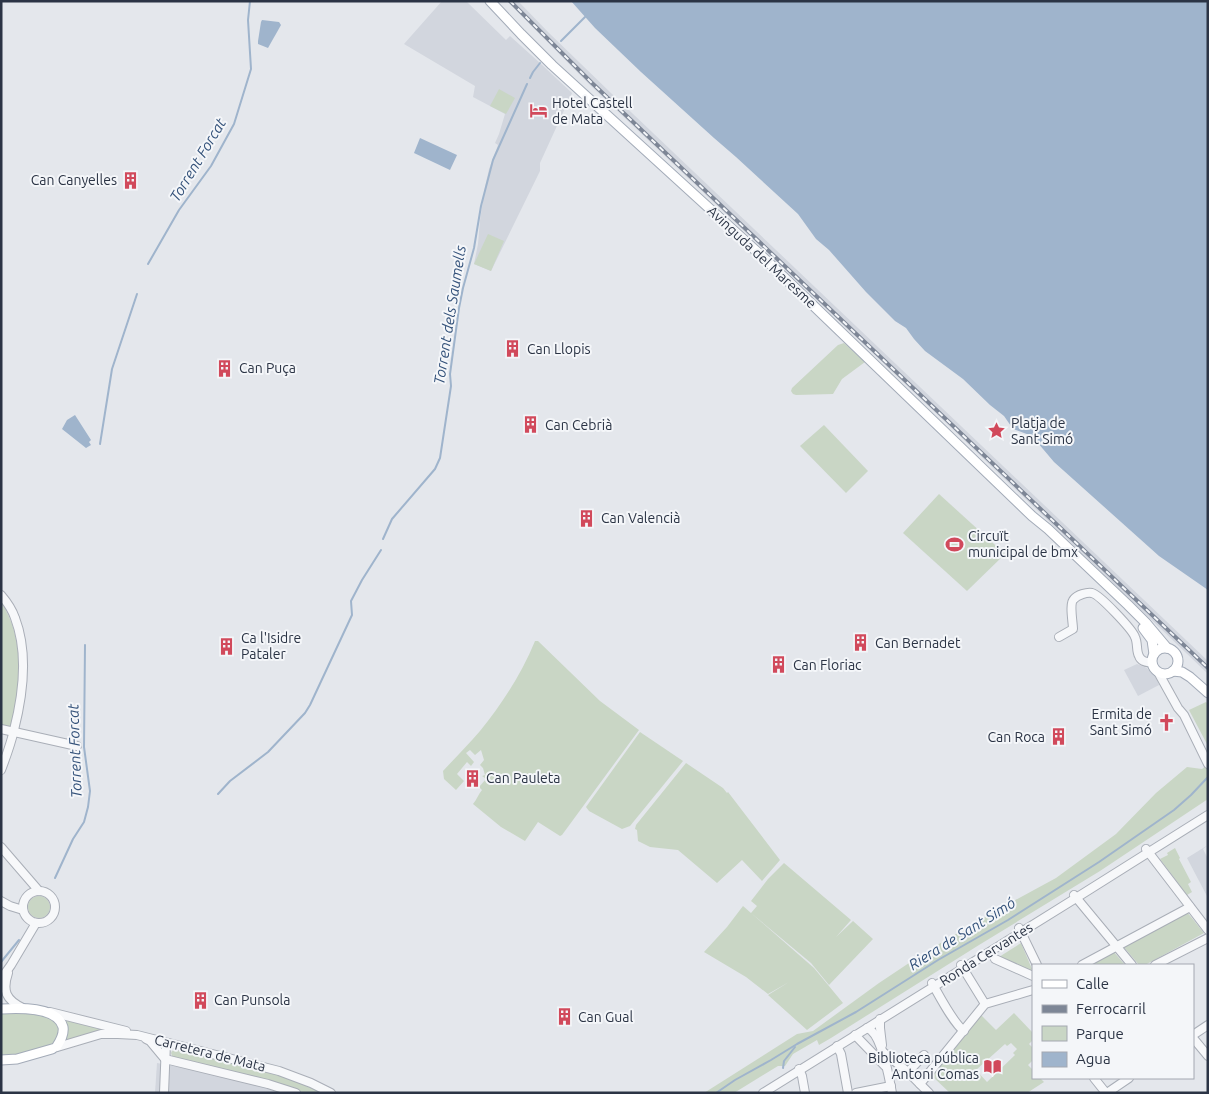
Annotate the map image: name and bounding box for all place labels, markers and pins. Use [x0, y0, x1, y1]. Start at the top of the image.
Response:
place label: Hotel Castell de Mata [552, 95, 633, 127]
hotel icon: Hotel Castell de Mata [528, 101, 548, 121]
building icon: Can Canyelles [121, 170, 141, 190]
place label: Can Canyelles [31, 172, 117, 188]
building icon: Can Llopis [503, 339, 523, 359]
place label: Can Llopis [527, 341, 591, 357]
building icon: Can Puça [215, 358, 235, 378]
place label: Can Puça [239, 360, 296, 376]
building icon: Can Cebrià [521, 415, 541, 435]
place label: Platja de Sant Simó [1011, 415, 1073, 447]
place label: Can Cebrià [545, 417, 612, 433]
place icon: Platja de Sant Simó [987, 421, 1007, 441]
building icon: Can Valencià [577, 508, 597, 528]
place label: Can Valencià [601, 510, 680, 526]
place label: Circuït municipal de bmx [968, 528, 1078, 560]
sports icon: Circuït municipal de bmx [944, 534, 964, 554]
place label: Ca l'Isidre Pataler [241, 630, 301, 662]
building icon: Can Bernadet [851, 633, 871, 653]
place label: Can Bernadet [875, 635, 961, 651]
building icon: Ca l'Isidre Pataler [217, 636, 237, 656]
building icon: Can Floriac [769, 655, 789, 675]
place label: Can Floriac [793, 657, 862, 673]
place label: Ermita de Sant Simó [1090, 706, 1152, 738]
church icon: Ermita de Sant Simó [1156, 712, 1176, 732]
building icon: Can Roca [1049, 727, 1069, 747]
place label: Can Roca [987, 729, 1045, 745]
building icon: Can Pauleta [462, 768, 482, 788]
place label: Can Pauleta [486, 770, 561, 786]
building icon: Can Punsola [190, 990, 210, 1010]
place label: Can Punsola [214, 992, 291, 1008]
building icon: Can Gual [554, 1007, 574, 1027]
place label: Can Gual [578, 1009, 633, 1025]
place label: Biblioteca pública Antoni Comas [868, 1050, 979, 1082]
library icon: Biblioteca pública Antoni Comas [983, 1056, 1003, 1076]

